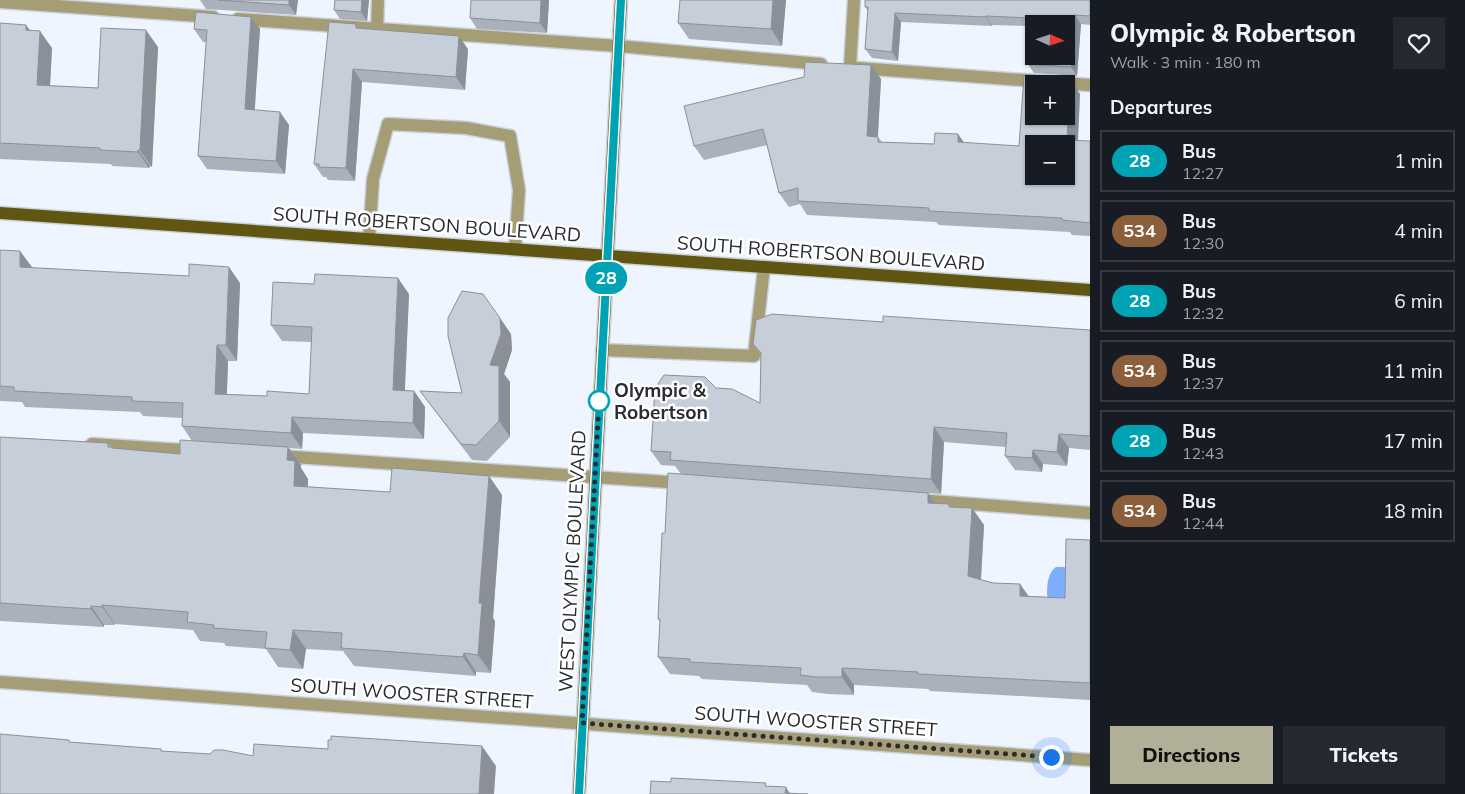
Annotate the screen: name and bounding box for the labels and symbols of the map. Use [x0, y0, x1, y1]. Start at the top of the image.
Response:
north arrow [1025, 15, 1075, 65]
street label: SOUTH ROBERTSON BOULEVARD [272, 201, 582, 247]
street label: SOUTH ROBERTSON BOULEVARD [676, 230, 986, 276]
line badge: 28 [584, 262, 628, 294]
place label: Olympic & Robertson [614, 378, 708, 424]
marker: Olympic & Robertson [588, 390, 610, 412]
street label: WEST OLYMPIC BOULEVARD [553, 429, 591, 693]
street label: SOUTH WOOSTER STREET [290, 673, 535, 714]
street label: SOUTH WOOSTER STREET [694, 701, 939, 742]
your location [1039, 745, 1064, 770]

